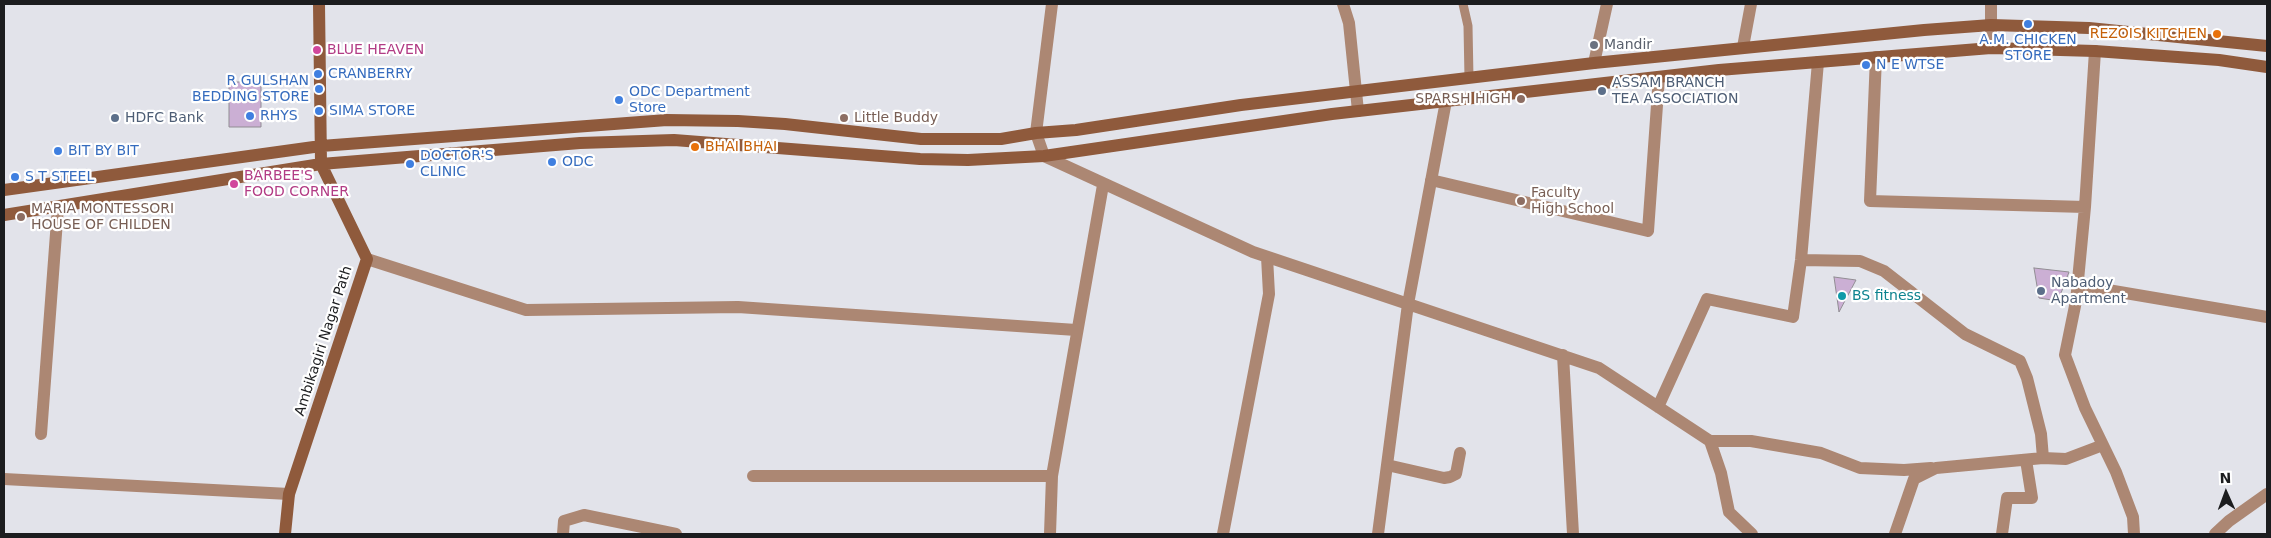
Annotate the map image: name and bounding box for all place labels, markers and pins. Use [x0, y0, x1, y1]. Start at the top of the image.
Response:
marker: A.M. CHICKEN STORE [2022, 18, 2034, 30]
place label: REZOIS KITCHEN [2090, 26, 2207, 42]
marker: REZOIS KITCHEN [2211, 28, 2223, 40]
place label: A.M. CHICKEN STORE [1979, 32, 2077, 64]
place label: Mandir [1604, 37, 1652, 53]
marker: Mandir [1588, 39, 1600, 51]
place label: BLUE HEAVEN [327, 42, 424, 58]
marker: BLUE HEAVEN [311, 44, 323, 56]
place label: N E WTSE [1876, 57, 1944, 73]
marker: N E WTSE [1860, 59, 1872, 71]
place label: CRANBERRY [328, 66, 413, 82]
marker: CRANBERRY [312, 68, 324, 80]
place label: R GULSHAN BEDDING STORE [192, 73, 309, 105]
place label: ASSAM BRANCH TEA ASSOCIATION [1612, 75, 1738, 108]
marker: R GULSHAN BEDDING STORE [313, 83, 325, 95]
place label: ODC Department Store [629, 84, 750, 116]
marker: ASSAM BRANCH TEA ASSOCIATION [1596, 85, 1608, 97]
place label: SPARSH HIGH [1415, 91, 1511, 107]
marker: SPARSH HIGH [1515, 93, 1527, 105]
marker: ODC Department Store [613, 94, 625, 106]
place label: SIMA STORE [329, 103, 415, 119]
marker: SIMA STORE [313, 105, 325, 117]
place label: RHYS [260, 108, 298, 124]
place label: HDFC Bank [125, 110, 204, 126]
marker: RHYS [244, 110, 256, 122]
place label: Little Buddy [854, 110, 938, 126]
marker: HDFC Bank [109, 112, 121, 124]
marker: Little Buddy [838, 112, 850, 124]
place label: BHAI BHAI [705, 139, 777, 155]
marker: BHAI BHAI [689, 141, 701, 153]
place label: BIT BY BIT [68, 143, 139, 159]
marker: BIT BY BIT [52, 145, 64, 157]
place label: DOCTOR'S CLINIC [420, 148, 494, 180]
place label: ODC [562, 154, 594, 170]
marker: ODC [546, 156, 558, 168]
marker: DOCTOR'S CLINIC [404, 158, 416, 170]
place label: BARBEE'S FOOD CORNER [244, 168, 349, 200]
place label: S T STEEL [25, 169, 94, 185]
marker: S T STEEL [9, 171, 21, 183]
marker: BARBEE'S FOOD CORNER [228, 178, 240, 190]
place label: Faculty High School [1531, 185, 1614, 218]
marker: Faculty High School [1515, 195, 1527, 207]
place label: MARIA MONTESSORI HOUSE OF CHILDEN [31, 201, 174, 233]
marker: MARIA MONTESSORI HOUSE OF CHILDEN [15, 211, 27, 223]
place label: Nabadoy Apartment [2051, 275, 2126, 308]
marker: Nabadoy Apartment [2035, 285, 2047, 297]
place label: BS fitness [1852, 288, 1921, 304]
marker: BS fitness [1836, 290, 1848, 302]

